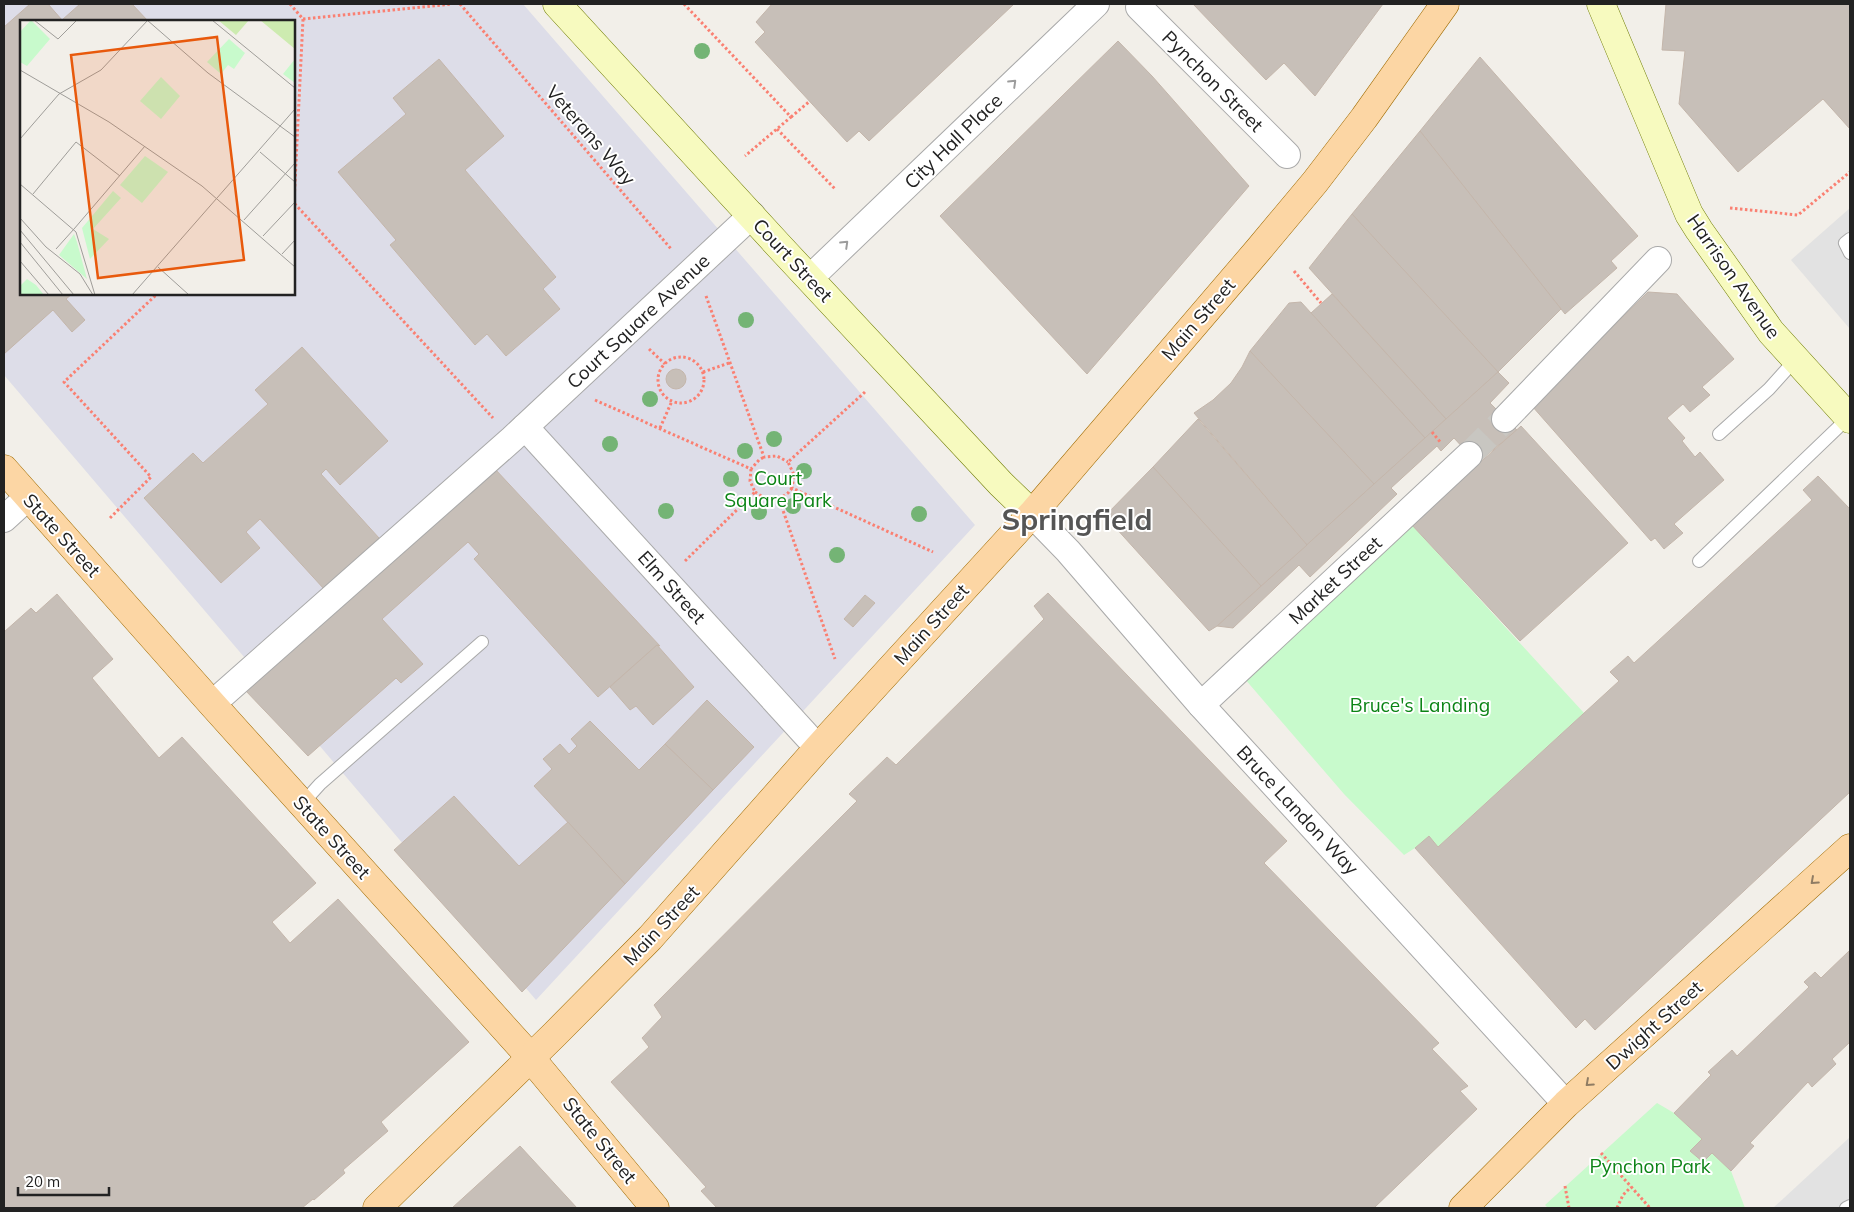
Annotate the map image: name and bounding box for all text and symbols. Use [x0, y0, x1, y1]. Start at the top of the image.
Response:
inset map [20, 20, 295, 295]
street label: Pynchon Street [1157, 25, 1269, 137]
street label: Veterans Way [541, 80, 641, 190]
one-way arrow [1007, 80, 1016, 89]
street label: City Hall Place [899, 88, 1007, 194]
street label: Harrison Avenue [1682, 209, 1786, 343]
street label: Court Street [748, 213, 838, 307]
one-way arrow [840, 241, 849, 250]
street label: Court Square Avenue [561, 248, 715, 394]
street label: Main Street [1156, 273, 1240, 365]
park label: Court Square Park [724, 466, 832, 512]
street label: State Street [18, 488, 106, 582]
district label: Springfield [1002, 501, 1152, 537]
street label: Market Street [1283, 531, 1387, 629]
street label: Elm Street [633, 546, 711, 629]
street label: Main Street [888, 578, 974, 670]
park label: Bruce's Landing [1350, 693, 1490, 717]
street label: Bruce Landon Way [1232, 740, 1364, 880]
street label: State Street [288, 790, 376, 884]
one-way arrow [1811, 875, 1820, 884]
street label: Main Street [618, 880, 704, 970]
street label: Dwight Street [1601, 975, 1708, 1075]
one-way arrow [1586, 1078, 1595, 1087]
street label: State Street [558, 1092, 642, 1188]
park label: Pynchon Park [1589, 1154, 1711, 1178]
scale bar [18, 1164, 109, 1196]
text: 20 m [25, 1172, 60, 1191]

